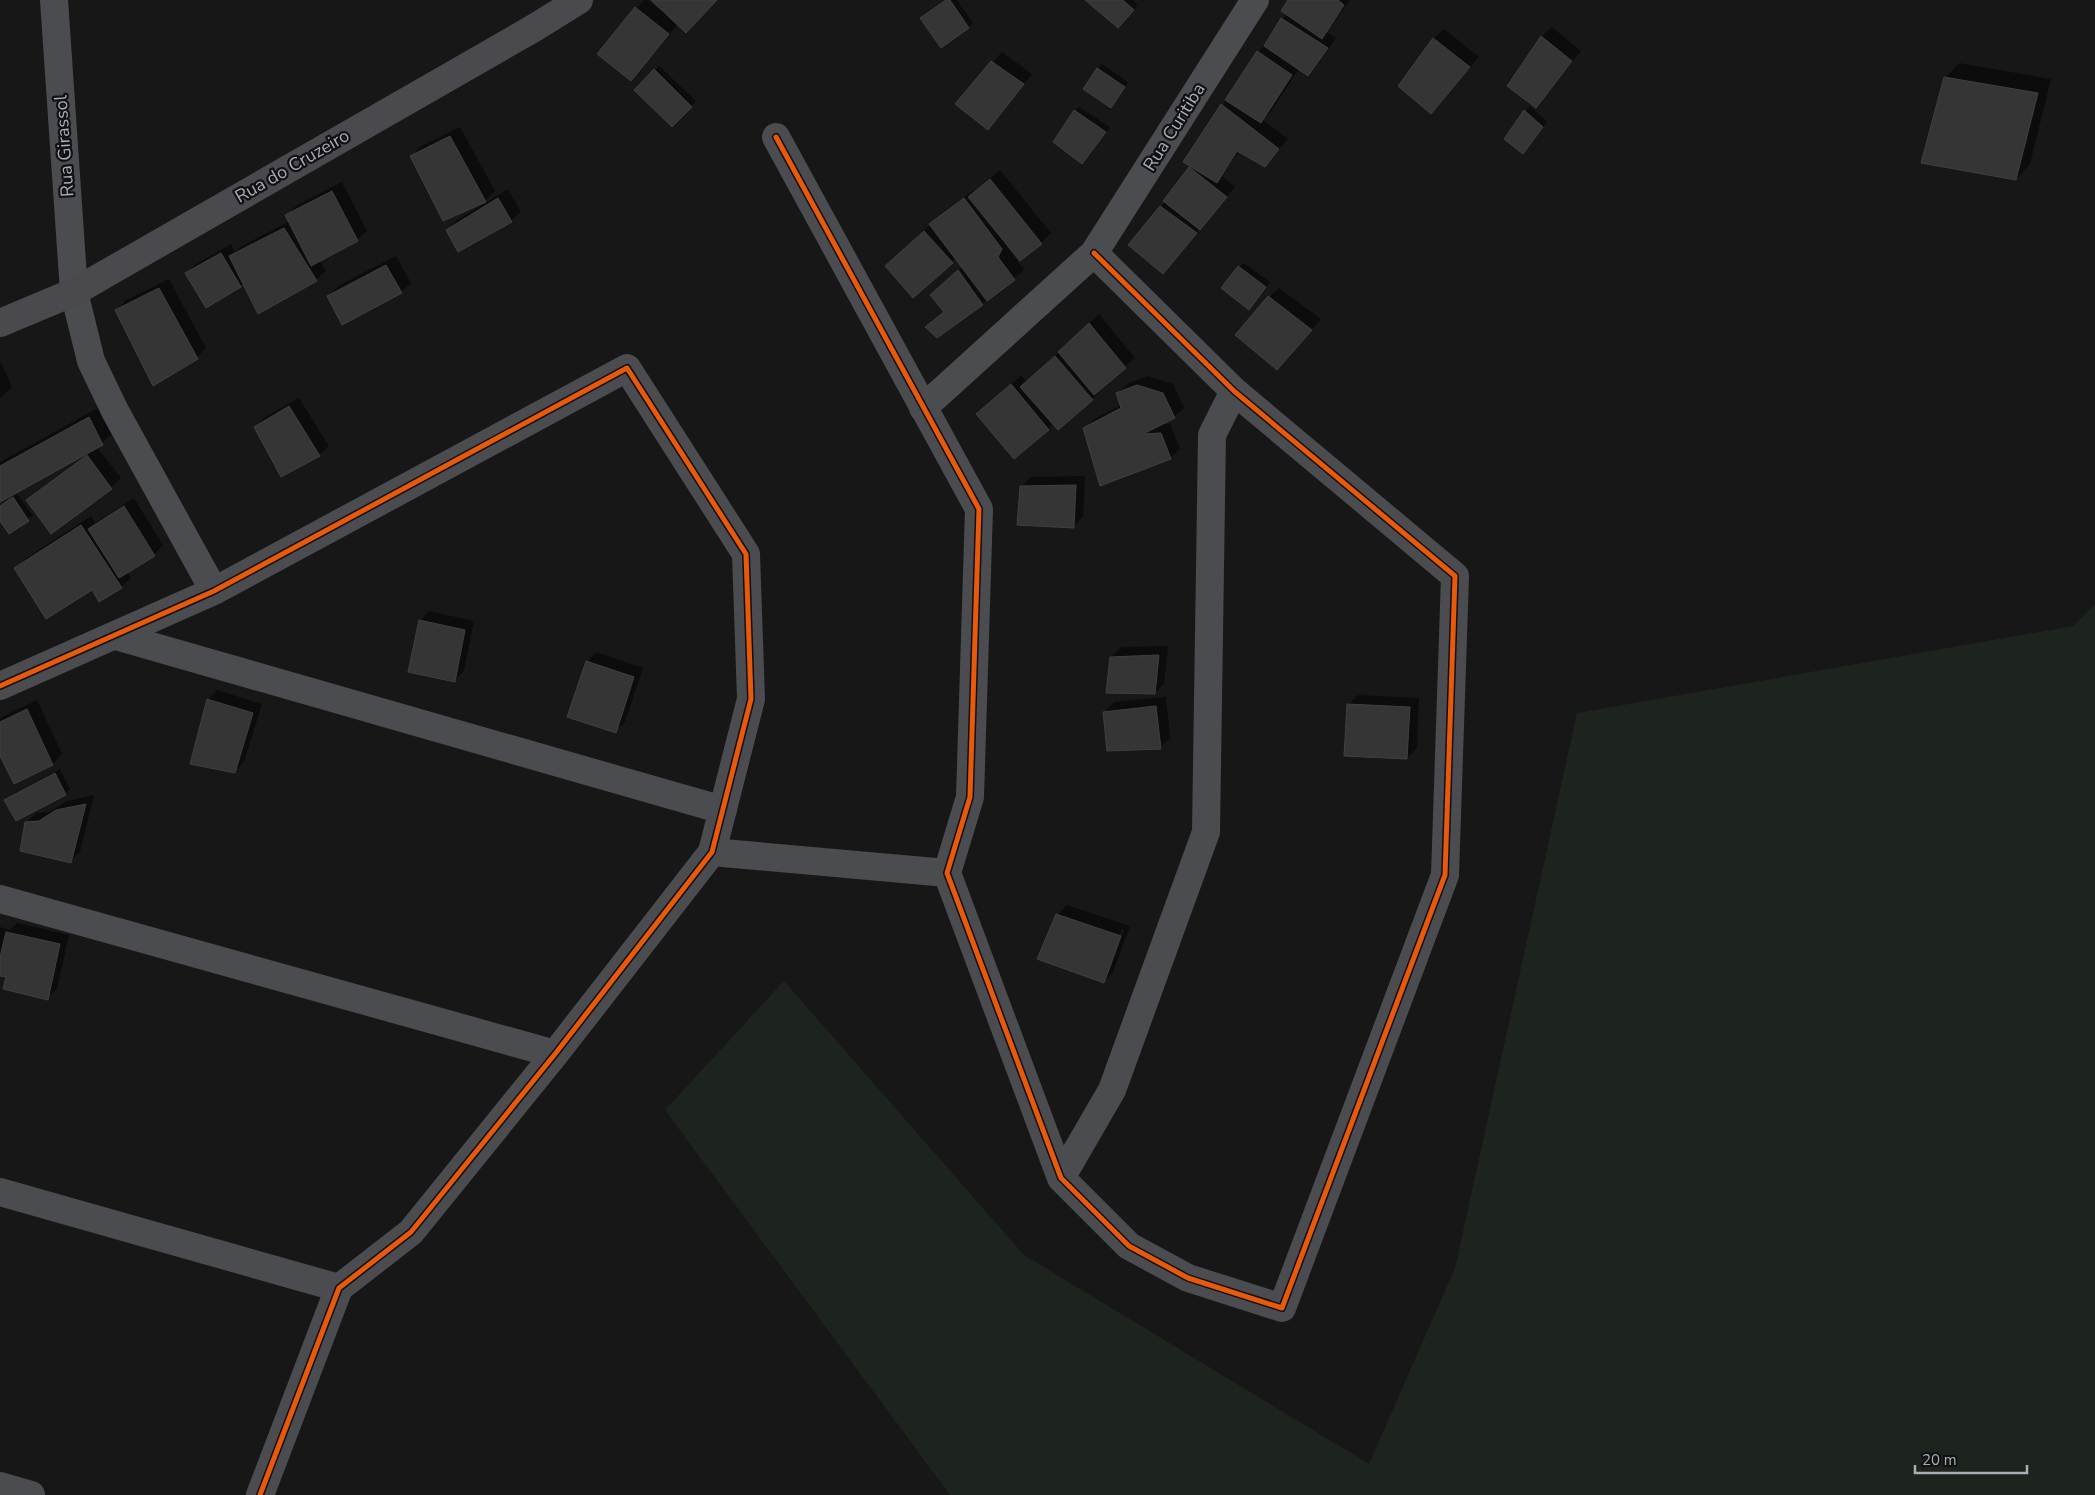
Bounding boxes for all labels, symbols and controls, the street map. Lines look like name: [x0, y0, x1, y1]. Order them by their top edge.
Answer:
street label: Rua Curitiba: [1137, 78, 1211, 176]
street label: Rua Girassol: [48, 94, 80, 198]
street label: Rua do Cruzeiro: [230, 124, 354, 208]
scale bar: [1915, 1442, 2028, 1474]
text: 20 m: [1922, 1450, 1957, 1470]

